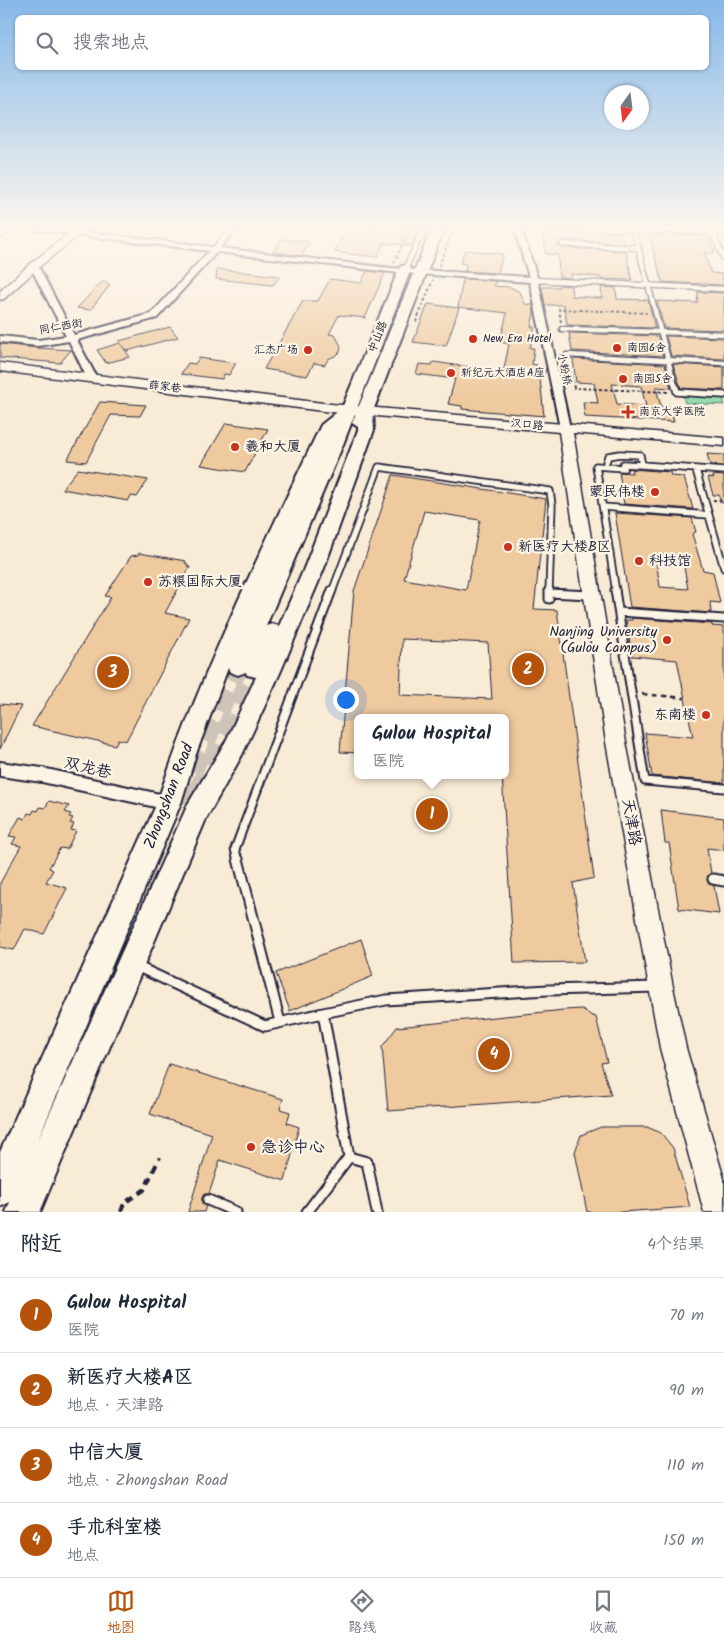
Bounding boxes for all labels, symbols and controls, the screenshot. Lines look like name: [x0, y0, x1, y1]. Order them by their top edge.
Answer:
search box: [15, 15, 709, 70]
text: 搜索地点: [73, 28, 149, 58]
icon: search: [33, 29, 61, 57]
north arrow: [604, 85, 649, 130]
street label: 同仁西街: [38, 314, 85, 340]
street label: 中山路: [363, 318, 393, 356]
place label: New Era Hotel: [483, 330, 551, 348]
marker: New Era Hotel: [467, 333, 479, 345]
place label: 南园6舍: [627, 339, 666, 357]
place label: 汇杰广场: [254, 341, 298, 359]
marker: 南园6舍: [611, 342, 623, 354]
marker: 汇杰广场: [302, 344, 314, 356]
street label: 小粉桥: [552, 351, 576, 387]
place label: 新纪元大酒店A座: [461, 364, 545, 382]
marker: 新纪元大酒店A座: [445, 367, 457, 379]
place label: 南园5舍: [633, 370, 672, 388]
marker: 南园5舍: [617, 373, 629, 385]
street label: 薛家巷: [148, 376, 182, 398]
place label: 南京大学医院: [639, 403, 705, 421]
marker: 南京大学医院: [621, 405, 635, 419]
street label: 汉口路: [510, 415, 544, 435]
place label: 羲和大厦: [245, 436, 301, 458]
marker: 羲和大厦: [229, 441, 241, 453]
place label: 蒙民伟楼: [589, 481, 645, 503]
marker: 蒙民伟楼: [649, 486, 661, 498]
place label: 新医疗大楼B区: [518, 536, 611, 558]
marker: 新医疗大楼B区: [502, 541, 514, 553]
place label: 科技馆: [649, 550, 691, 572]
marker: 科技馆: [633, 555, 645, 567]
place label: 苏粮国际大厦: [158, 571, 242, 593]
marker: 苏粮国际大厦: [142, 576, 154, 588]
place label: Nanjing University (Gulou Campus): [550, 621, 657, 659]
marker: Nanjing University (Gulou Campus): [661, 634, 673, 646]
pin: 2: [512, 650, 544, 688]
pin: 3: [97, 653, 129, 691]
your location: [333, 687, 359, 713]
place label: 东南楼: [654, 704, 696, 726]
marker: 东南楼: [700, 709, 712, 721]
popup: [354, 714, 509, 779]
text: Gulou Hospital: [372, 719, 491, 749]
street label: Zhongshan Road: [137, 738, 201, 853]
text: 医院: [372, 749, 404, 774]
street label: 双龙巷: [62, 750, 114, 786]
pin: 1: [416, 795, 448, 833]
street label: 天津路: [615, 796, 647, 848]
pin: 4: [478, 1035, 510, 1073]
place label: 急诊中心: [261, 1135, 325, 1160]
marker: 急诊中心: [245, 1141, 257, 1153]
text: 附近: [20, 1228, 62, 1261]
text: 4个结果: [647, 1232, 704, 1257]
text: Gulou Hospital: [67, 1288, 186, 1318]
text: 1: [34, 1303, 38, 1328]
text: 70 m: [669, 1303, 704, 1328]
text: 医院: [67, 1318, 99, 1343]
text: 新医疗大楼A区: [67, 1363, 193, 1393]
text: 2: [31, 1378, 41, 1403]
text: 90 m: [669, 1378, 704, 1403]
text: 地点 · 天津路: [67, 1393, 164, 1418]
text: 中信大厦: [67, 1438, 143, 1468]
text: 3: [32, 1453, 40, 1478]
text: 110 m: [667, 1453, 704, 1478]
text: 地点 · Zhongshan Road: [67, 1468, 227, 1493]
text: 手术科室楼: [67, 1513, 162, 1543]
text: 4: [32, 1528, 40, 1553]
text: 150 m: [663, 1528, 704, 1553]
text: 地点: [67, 1543, 99, 1568]
tab: 地图: [107, 1587, 135, 1639]
tab: 路线: [348, 1587, 376, 1639]
tab: 收藏: [589, 1587, 617, 1639]

